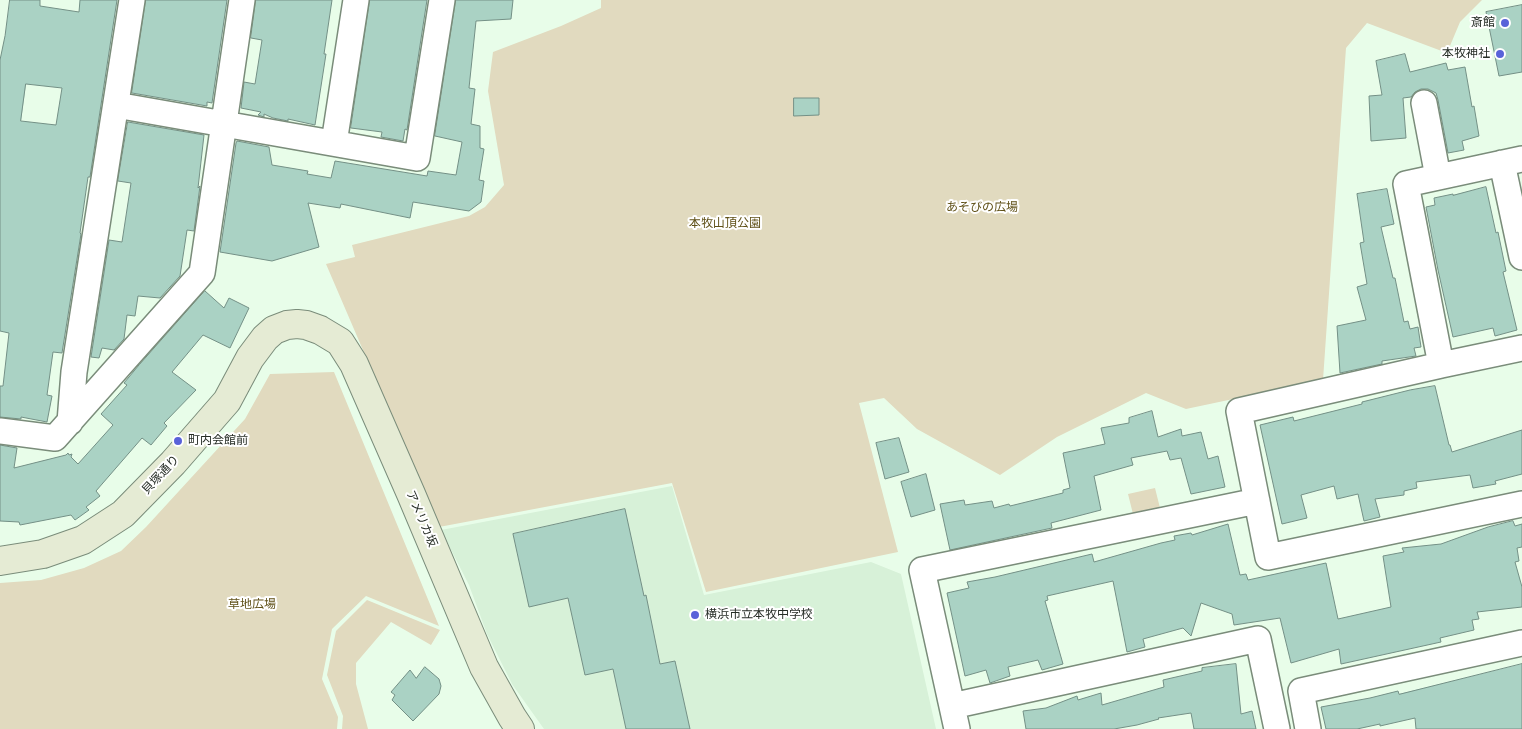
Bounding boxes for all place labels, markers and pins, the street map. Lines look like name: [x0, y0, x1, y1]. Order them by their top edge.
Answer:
place label: 斎館: [1471, 16, 1495, 30]
marker: 斎館: [1499, 17, 1511, 29]
place label: 本牧神社: [1442, 47, 1490, 61]
marker: 本牧神社: [1494, 48, 1506, 60]
place label: 町内会館前: [188, 434, 248, 448]
marker: 町内会館前: [172, 435, 184, 447]
place label: 横浜市立本牧中学校: [705, 608, 813, 622]
marker: 横浜市立本牧中学校: [689, 609, 701, 621]

